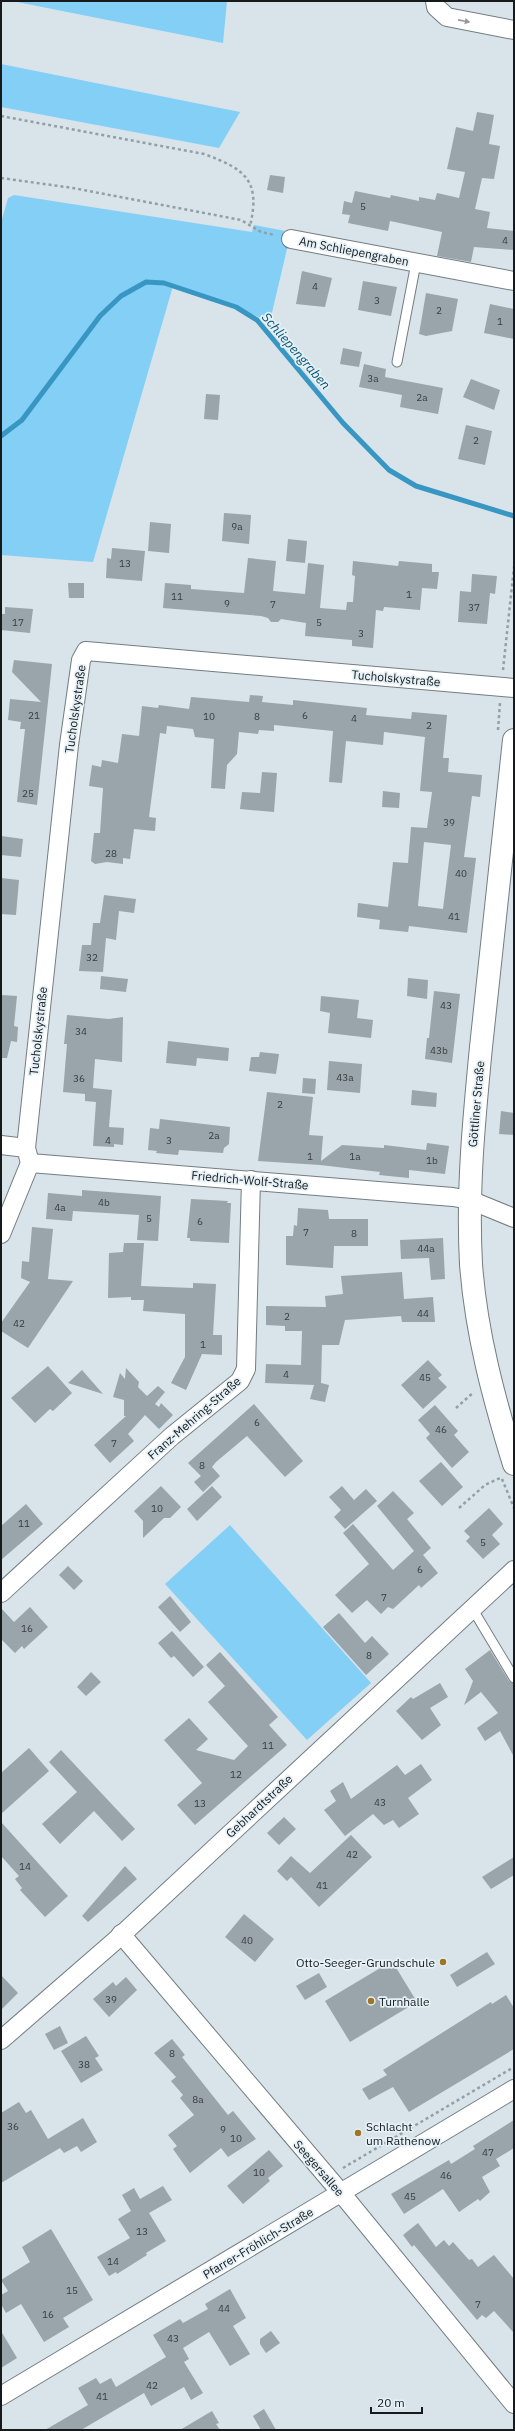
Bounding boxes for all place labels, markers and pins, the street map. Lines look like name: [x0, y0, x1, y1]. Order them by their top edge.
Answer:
place label: Otto-Seeger-Grundschule: [296, 1955, 435, 1970]
marker: Otto-Seeger-Grundschule: [438, 1957, 448, 1967]
place label: Turnhalle: [379, 1994, 430, 2009]
marker: Turnhalle: [366, 1996, 376, 2006]
place label: Schlacht um Rathenow: [366, 2119, 440, 2148]
marker: Schlacht um Rathenow: [353, 2128, 363, 2138]

